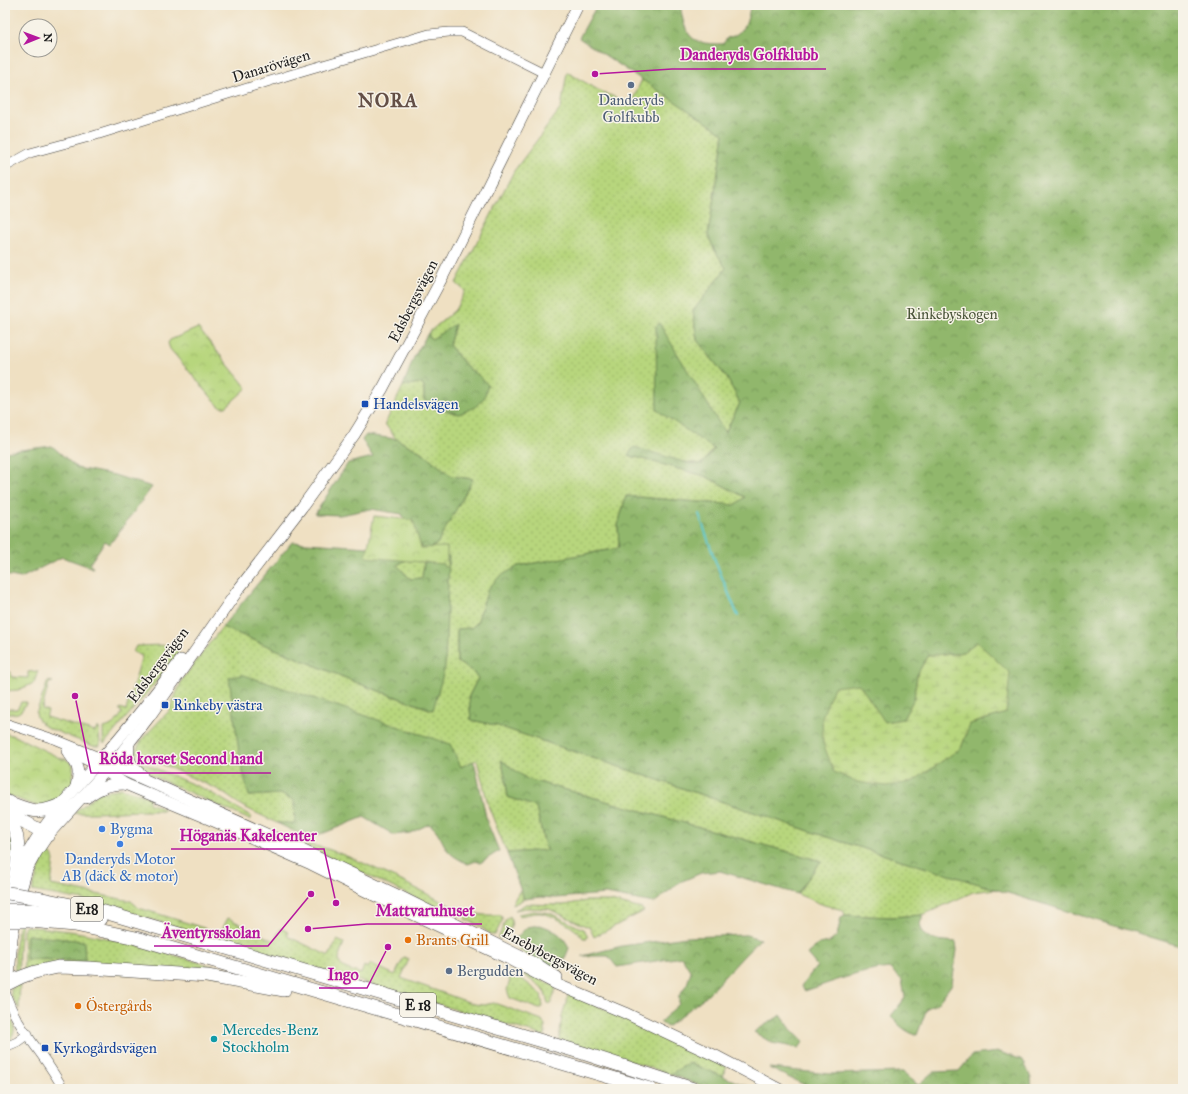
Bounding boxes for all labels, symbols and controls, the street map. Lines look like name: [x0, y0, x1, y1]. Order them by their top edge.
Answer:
north arrow: [18, 18, 58, 58]
text: N: [41, 33, 54, 43]
callout: Danderyds Golfklubb: [672, 41, 826, 69]
text: Danderyds Golfklubb: [680, 45, 819, 65]
street label: Danarövägen: [230, 46, 312, 86]
marker: Danderyds Golfkubb: [626, 80, 636, 90]
district label: NORA: [358, 89, 418, 112]
place label: Danderyds Golfkubb: [598, 91, 664, 126]
street label: Edsbergsvägen: [384, 257, 442, 345]
park label: Rinkebyskogen: [906, 305, 998, 323]
place label: Handelsvägen: [373, 395, 459, 413]
marker: Handelsvägen: [360, 399, 370, 409]
street label: Edsbergsvägen: [124, 624, 192, 706]
place label: Rinkeby västra: [173, 696, 263, 714]
marker: Rinkeby västra: [160, 700, 170, 710]
callout: Röda korset Second hand: [91, 745, 271, 773]
text: Röda korset Second hand: [99, 749, 264, 768]
place label: Bygma: [110, 820, 153, 838]
callout: Höganäs Kakelcenter: [171, 821, 324, 849]
marker: Bygma: [97, 824, 107, 834]
text: Höganäs Kakelcenter: [179, 826, 318, 846]
marker: Danderyds Motor AB (däck & motor): [115, 839, 125, 849]
place label: Danderyds Motor AB (däck & motor): [61, 850, 178, 886]
callout: Mattvaruhuset: [367, 896, 482, 924]
road number: E18: [71, 897, 103, 921]
text: Mattvaruhuset: [375, 901, 475, 920]
callout: Äventyrsskolan: [154, 918, 268, 946]
text: Äventyrsskolan: [161, 922, 261, 943]
street label: Enebybergsvägen: [499, 923, 601, 989]
place label: Brants Grill: [416, 931, 490, 949]
marker: Brants Grill: [403, 935, 413, 945]
callout: Ingo: [319, 960, 367, 988]
place label: Bergudden: [457, 962, 523, 980]
text: Ingo: [327, 965, 359, 985]
marker: Bergudden: [444, 966, 454, 976]
road number: E 18: [400, 993, 436, 1017]
place label: Östergårds: [86, 996, 152, 1015]
marker: Östergårds: [73, 1001, 83, 1011]
place label: Mercedes-Benz Stockholm: [222, 1021, 318, 1056]
marker: Mercedes-Benz Stockholm: [209, 1034, 219, 1044]
place label: Kyrkogårdsvägen: [53, 1039, 157, 1057]
marker: Kyrkogårdsvägen: [40, 1043, 50, 1053]

